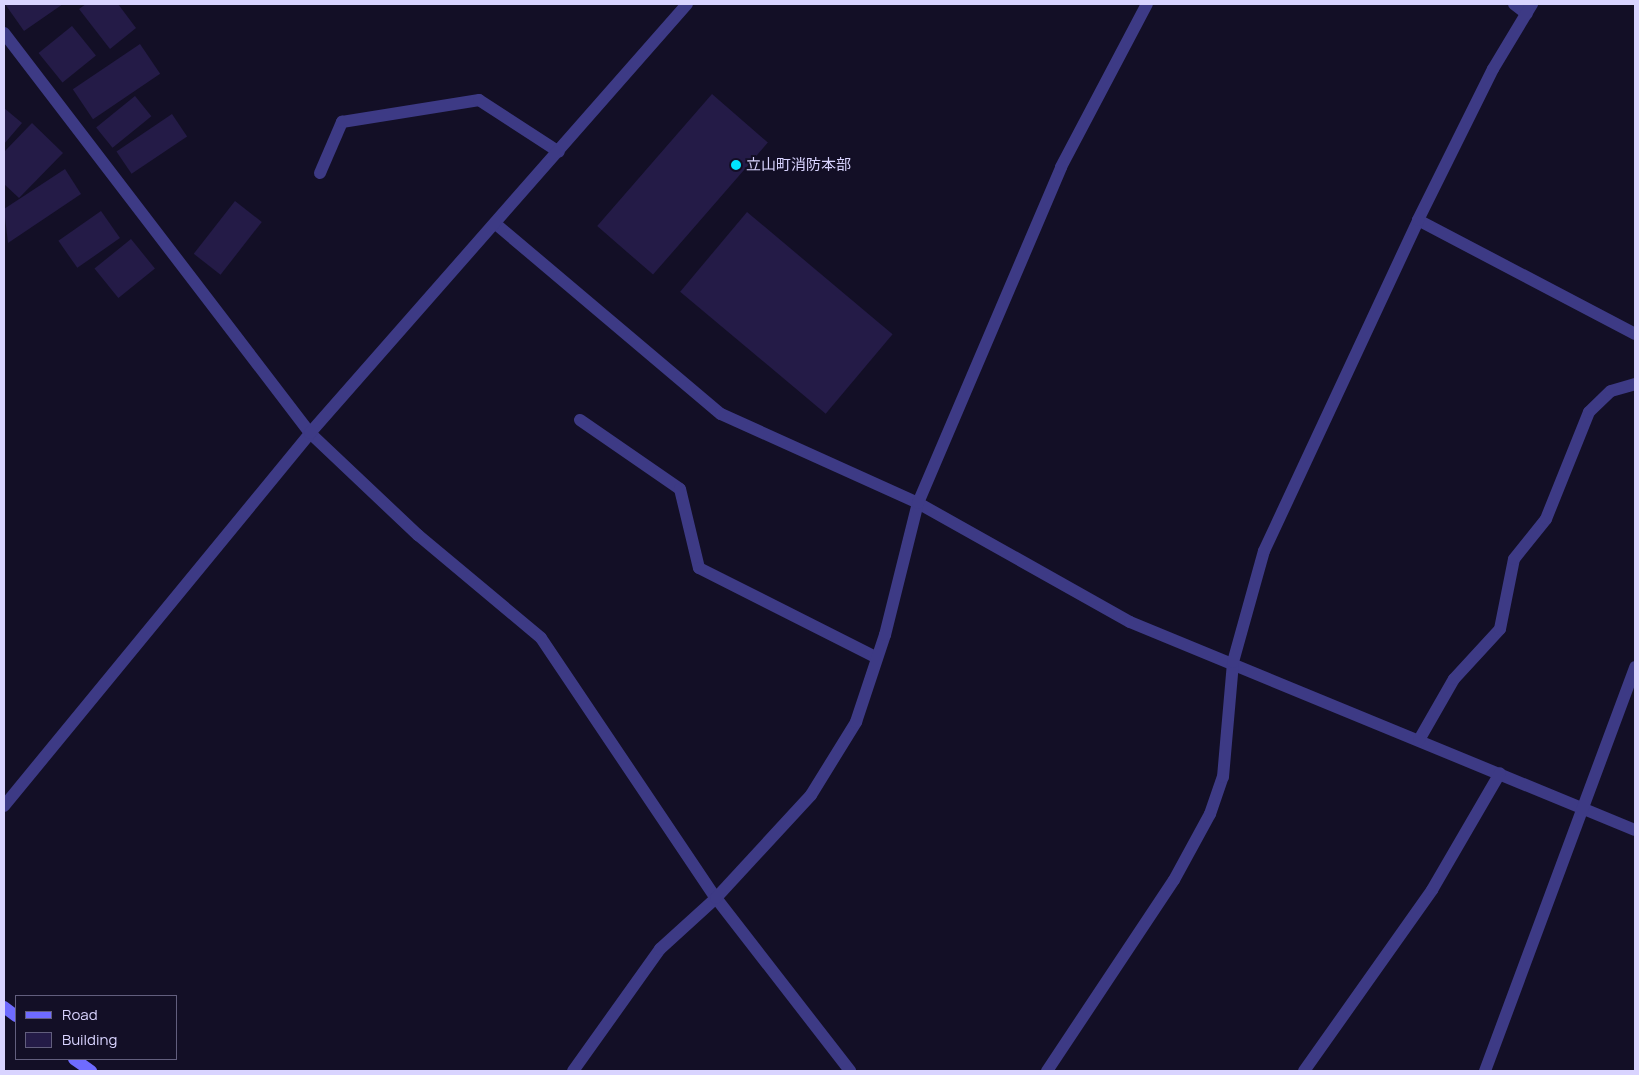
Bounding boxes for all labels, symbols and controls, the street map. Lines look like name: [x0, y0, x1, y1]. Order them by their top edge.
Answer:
place label: 立山町消防本部: [746, 156, 851, 174]
marker: 立山町消防本部: [730, 159, 742, 171]
legend: [15, 995, 178, 1060]
text: Road: [62, 1004, 98, 1025]
text: Building: [62, 1029, 117, 1050]

